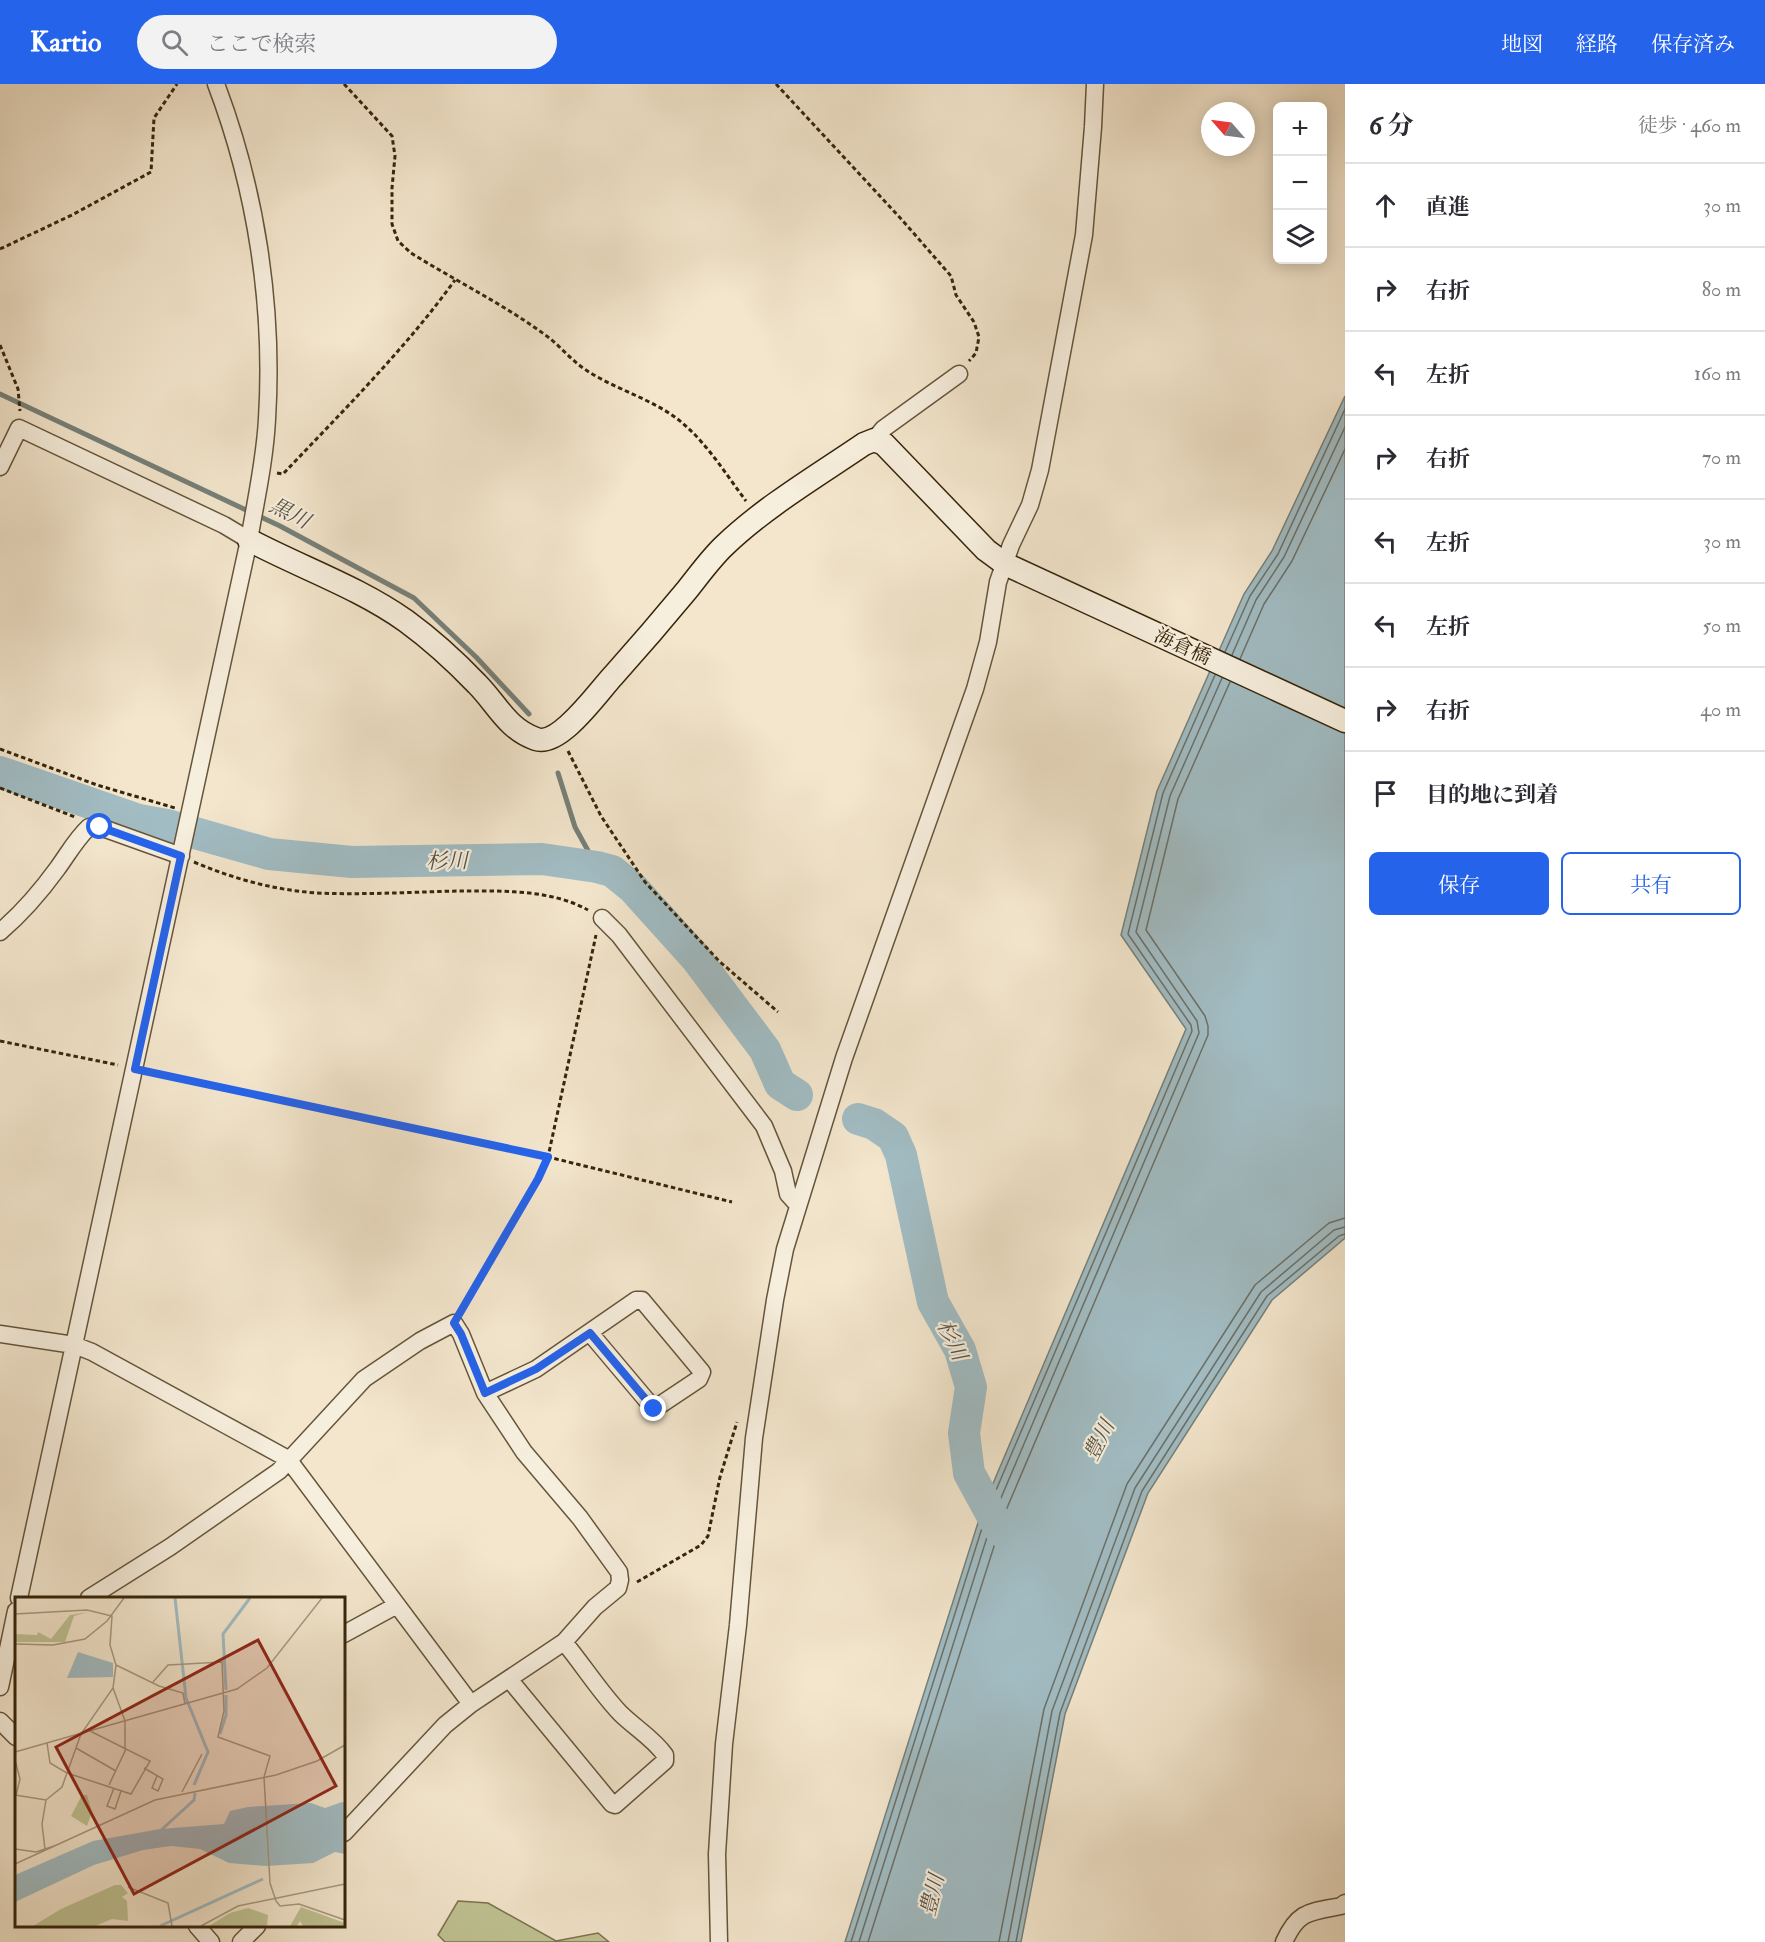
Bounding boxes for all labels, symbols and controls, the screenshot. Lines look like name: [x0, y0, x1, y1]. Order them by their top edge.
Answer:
search box: [137, 15, 557, 69]
text: Kartio: [30, 25, 101, 60]
icon: search: [158, 26, 191, 59]
text: ここで検索: [206, 30, 316, 58]
text: 地図: [1501, 31, 1543, 58]
text: 経路: [1576, 31, 1618, 58]
text: 保存済み: [1651, 31, 1735, 58]
north arrow: [1201, 102, 1255, 156]
map controls: [1273, 102, 1327, 264]
button: +: [1273, 102, 1327, 156]
text: 6 分: [1369, 110, 1414, 142]
text: 徒歩 · 460 m: [1638, 113, 1741, 138]
button: −: [1273, 156, 1327, 210]
icon: ahead: [1369, 189, 1402, 222]
text: 直進: [1426, 193, 1470, 221]
text: 30 m: [1703, 193, 1741, 218]
button: layers: [1273, 210, 1327, 264]
icon: right: [1369, 273, 1402, 306]
text: 右折: [1426, 277, 1470, 305]
text: 80 m: [1702, 277, 1741, 302]
icon: left: [1369, 357, 1402, 390]
text: 左折: [1426, 361, 1470, 389]
text: 160 m: [1694, 361, 1741, 386]
icon: right: [1369, 441, 1402, 474]
text: 右折: [1426, 445, 1470, 473]
text: 70 m: [1702, 445, 1741, 470]
water label: 黒川: [265, 492, 316, 536]
icon: left: [1369, 525, 1402, 558]
text: 左折: [1426, 529, 1470, 557]
text: 30 m: [1703, 529, 1741, 554]
icon: left: [1369, 609, 1402, 642]
text: 左折: [1426, 613, 1470, 641]
text: 50 m: [1702, 613, 1741, 638]
street label: 海倉橋: [1150, 622, 1215, 670]
icon: right: [1369, 693, 1402, 726]
text: 右折: [1426, 697, 1470, 725]
text: 40 m: [1700, 697, 1741, 722]
icon: arrive: [1369, 777, 1402, 810]
text: 目的地に到着: [1426, 781, 1558, 809]
route start: [86, 813, 112, 839]
water label: 杉川: [426, 848, 470, 875]
button: 保存: [1369, 852, 1549, 915]
button: 共有: [1561, 852, 1741, 915]
water label: 杉川: [930, 1315, 974, 1367]
route end: [640, 1395, 666, 1421]
water label: 豊川: [1078, 1414, 1122, 1465]
inset map: [15, 1597, 345, 1927]
water label: 豊川: [914, 1870, 951, 1919]

